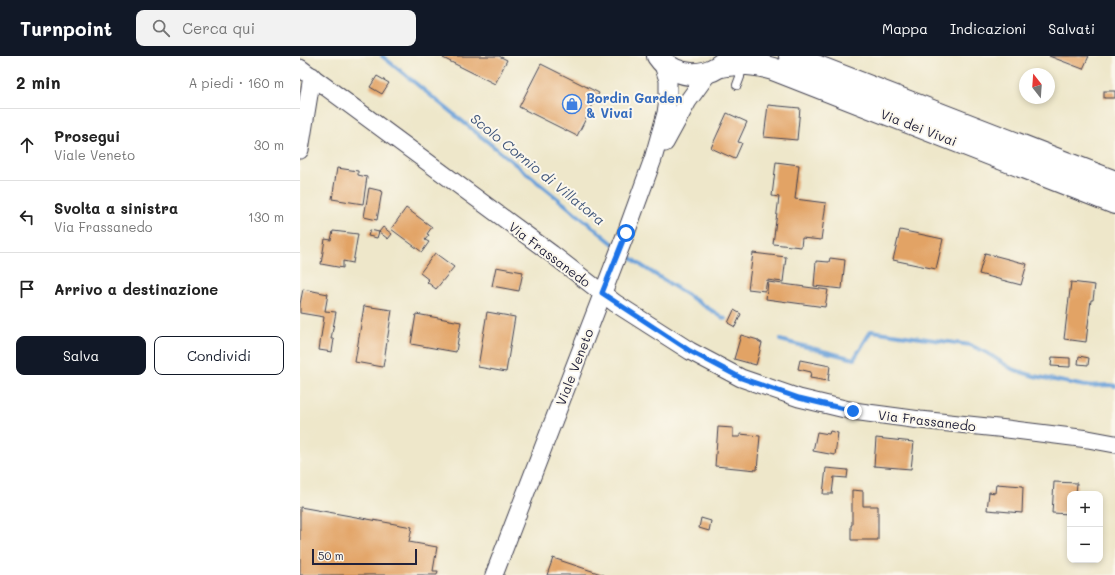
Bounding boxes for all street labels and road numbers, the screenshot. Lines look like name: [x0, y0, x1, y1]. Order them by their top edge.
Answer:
street label: Via dei Vivai: [878, 105, 960, 149]
street label: Via Frassanedo: [506, 218, 595, 291]
street label: Viale Veneto: [552, 326, 597, 408]
street label: Via Frassanedo: [877, 406, 977, 434]

